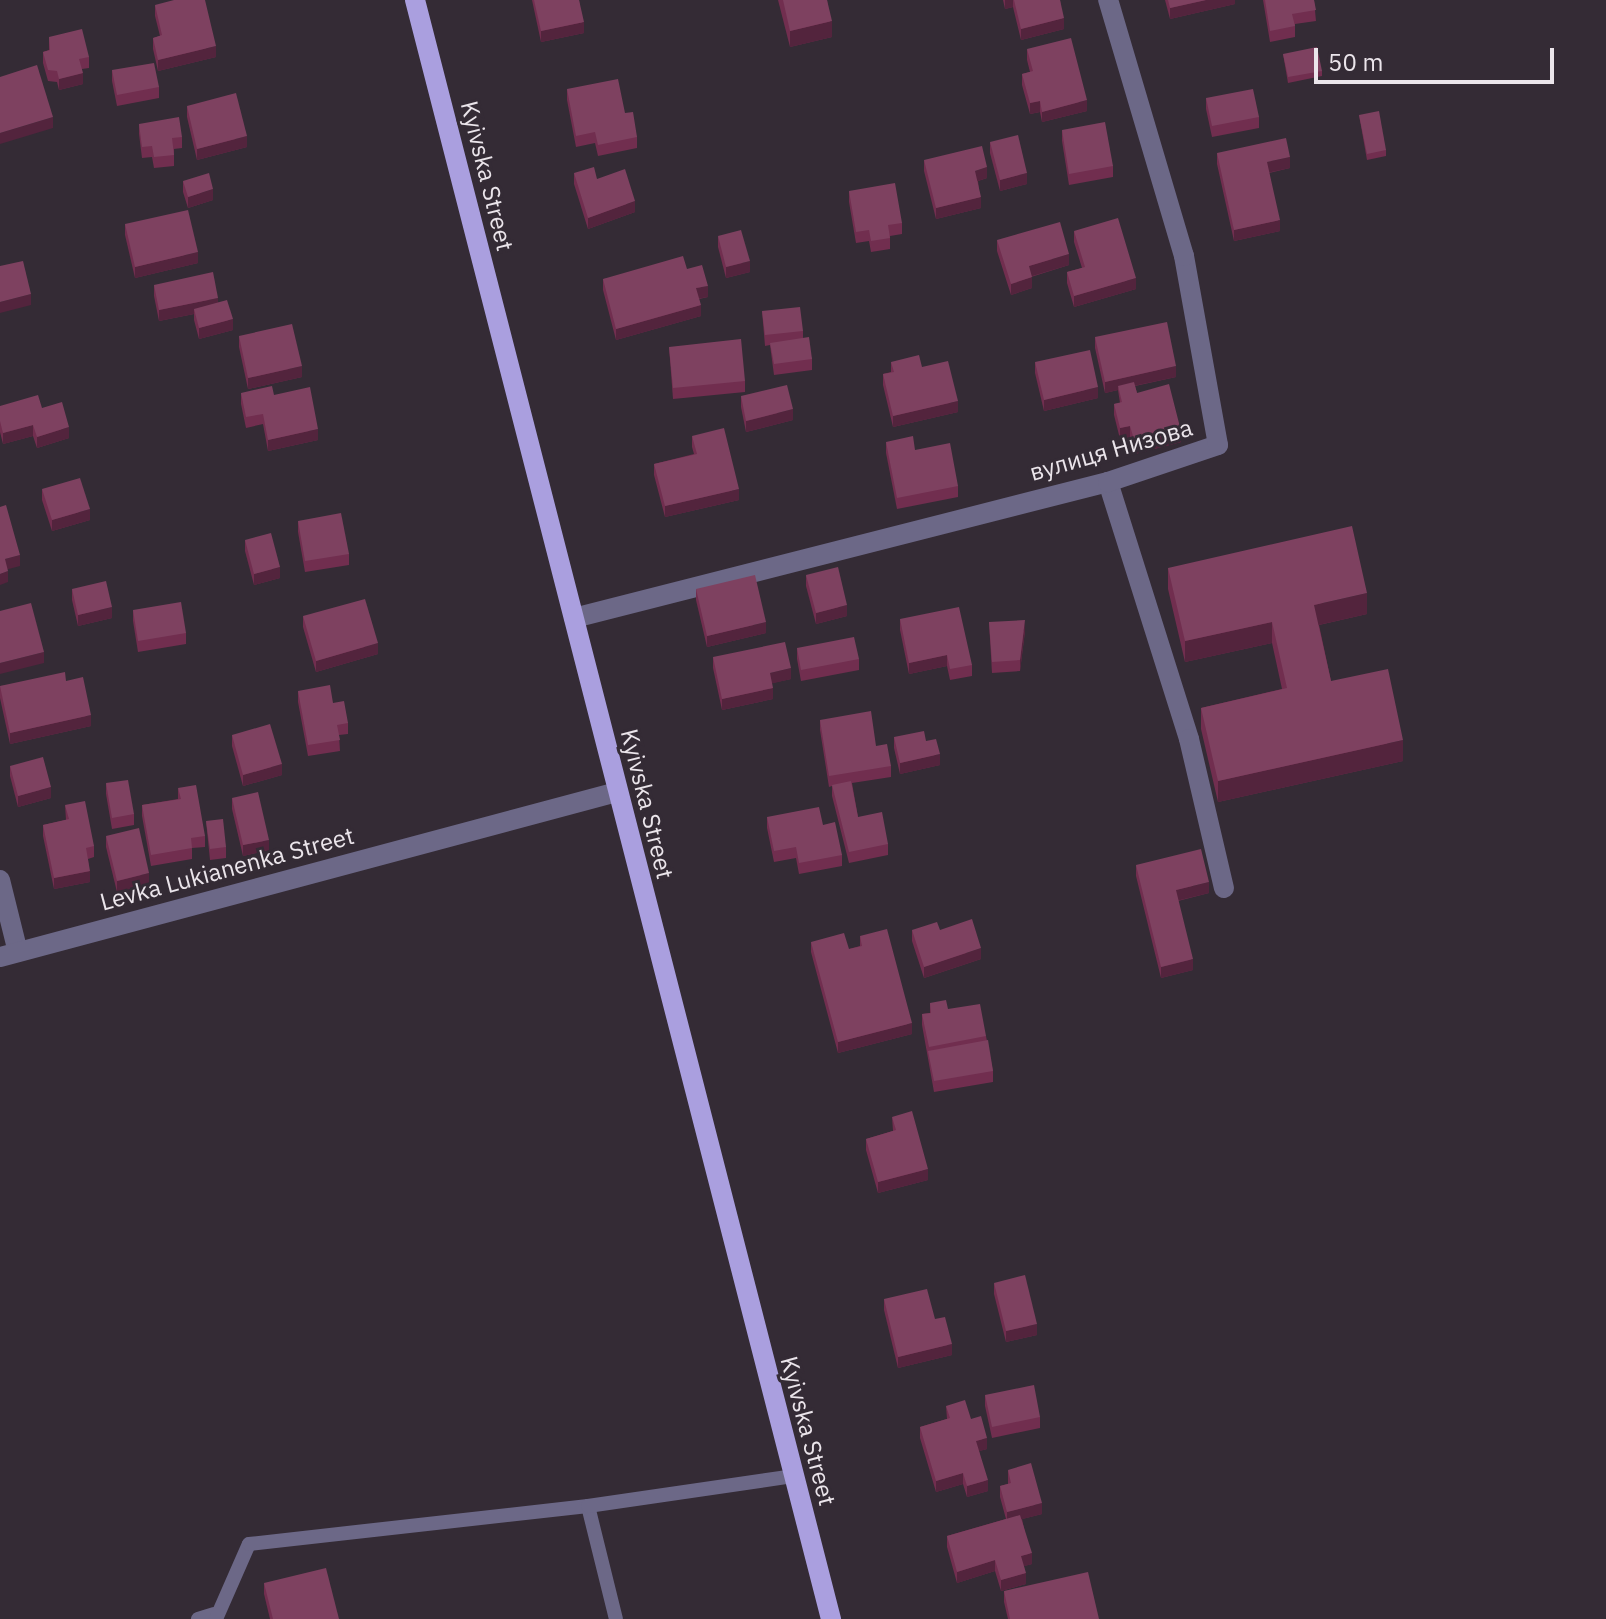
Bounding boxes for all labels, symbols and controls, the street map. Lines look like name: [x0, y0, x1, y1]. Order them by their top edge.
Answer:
scale bar: [1318, 32, 1558, 82]
text: 50 m: [1328, 46, 1383, 78]
street label: Kyivska Street: [454, 98, 520, 254]
street label: вулиця Низова: [1026, 413, 1196, 487]
street label: Kyivska Street: [614, 726, 680, 882]
street label: Levka Lukianenka Street: [97, 821, 357, 917]
street label: Kyivska Street: [774, 1353, 842, 1509]

